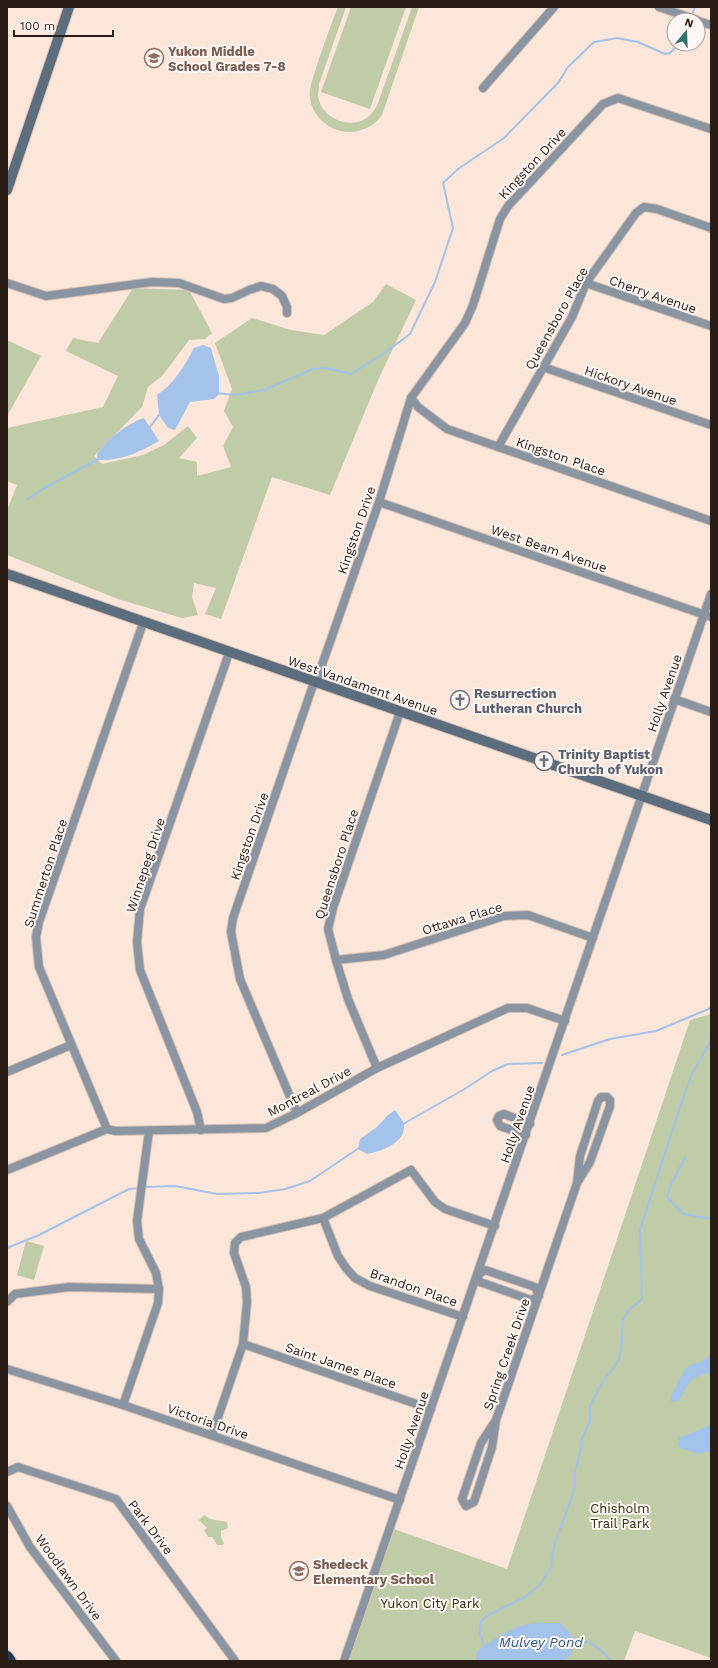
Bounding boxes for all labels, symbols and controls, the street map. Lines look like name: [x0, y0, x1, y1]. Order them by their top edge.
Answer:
scale bar: [14, 12, 113, 38]
north arrow: [666, 12, 706, 52]
text: N: [683, 16, 695, 30]
text: 100 m: [20, 19, 55, 33]
place label: Yukon Middle School Grades 7-8: [168, 44, 286, 74]
school or university icon: Yukon Middle School Grades 7-8: [143, 47, 165, 69]
street label: Kingston Drive: [496, 125, 569, 202]
street label: Queensboro Place: [522, 264, 591, 372]
street label: Cherry Avenue: [607, 273, 698, 316]
street label: Hickory Avenue: [583, 363, 679, 408]
street label: Kingston Place: [514, 434, 608, 479]
street label: Kingston Drive: [334, 484, 379, 576]
street label: West Beam Avenue: [489, 522, 609, 575]
street label: Holly Avenue: [644, 652, 685, 734]
street label: West Vandament Avenue: [286, 653, 440, 718]
place label: Resurrection Lutheran Church: [474, 686, 582, 716]
church icon: Resurrection Lutheran Church: [449, 689, 471, 711]
place label: Trinity Baptist Church of Yukon: [558, 747, 663, 777]
church icon: Trinity Baptist Church of Yukon: [533, 750, 555, 772]
street label: Kingston Drive: [227, 790, 272, 882]
street label: Queensboro Place: [312, 807, 361, 921]
street label: Winnepeg Drive: [123, 816, 168, 914]
street label: Summerton Place: [21, 817, 70, 929]
street label: Ottawa Place: [420, 899, 504, 938]
street label: Montreal Drive: [265, 1063, 354, 1120]
street label: Holly Avenue: [497, 1083, 538, 1165]
street label: Brandon Place: [368, 1265, 460, 1309]
street label: Spring Creek Drive: [480, 1296, 533, 1412]
street label: Saint James Place: [283, 1339, 398, 1391]
street label: Holly Avenue: [391, 1389, 432, 1471]
street label: Victoria Drive: [165, 1401, 250, 1442]
street label: Park Drive: [125, 1497, 176, 1558]
park label: Chisholm Trail Park: [590, 1501, 650, 1531]
street label: Woodlawn Drive: [32, 1531, 105, 1623]
place label: Shedeck Elementary School: [313, 1557, 435, 1587]
school or university icon: Shedeck Elementary School: [288, 1560, 310, 1582]
park label: Yukon City Park: [381, 1596, 480, 1611]
water label: Mulvey Pond: [499, 1634, 583, 1650]

